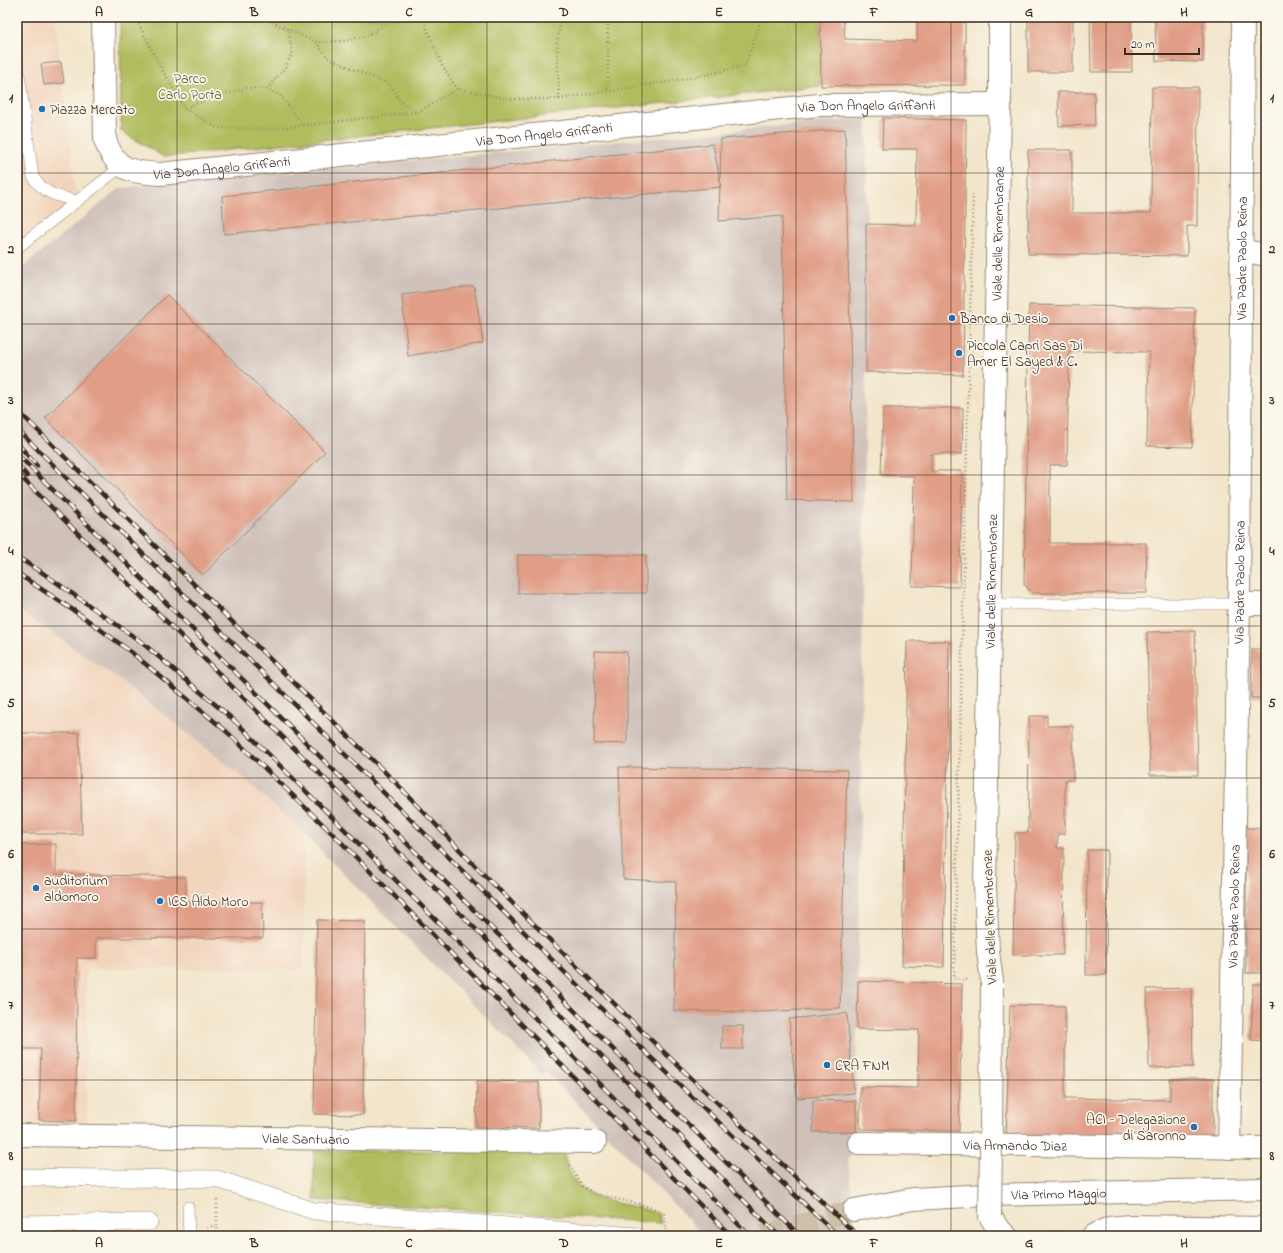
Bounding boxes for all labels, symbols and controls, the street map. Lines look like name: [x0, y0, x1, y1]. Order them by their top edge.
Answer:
text: A: [95, 3, 103, 22]
text: B: [249, 3, 259, 22]
text: C: [405, 3, 413, 22]
text: D: [558, 3, 569, 22]
text: E: [715, 3, 723, 22]
text: F: [869, 3, 879, 22]
text: G: [1025, 3, 1033, 22]
text: H: [1180, 3, 1188, 22]
scale bar: [1125, 30, 1199, 56]
text: 20 m: [1131, 36, 1154, 54]
park label: Parco Carlo Porta: [158, 69, 222, 106]
text: 1: [9, 89, 14, 108]
text: 1: [1270, 89, 1275, 108]
street label: Via Don Angelo Griffanti: [796, 95, 935, 119]
place label: Piazza Mercato: [50, 100, 135, 121]
marker: Piazza Mercato: [37, 104, 47, 114]
street label: Via Don Angelo Griffanti: [474, 118, 614, 153]
street label: Via Don Angelo Griffanti: [152, 151, 292, 186]
street label: Viale delle Rimembranze: [987, 165, 1011, 302]
street label: Via Padre Paolo Reina: [1232, 196, 1254, 321]
text: 2: [7, 240, 15, 259]
text: 2: [1268, 240, 1276, 259]
place label: Banco di Desio: [959, 309, 1048, 330]
marker: Banco di Desio: [947, 313, 957, 323]
place label: Piccola Capri Sas Di Amer El Sayed & C.: [967, 336, 1083, 374]
marker: Piccola Capri Sas Di Amer El Sayed & C.: [954, 348, 964, 358]
text: 3: [7, 391, 14, 410]
text: 3: [1268, 391, 1275, 410]
street label: Viale delle Rimembranze: [981, 513, 1004, 650]
street label: Via Padre Paolo Reina: [1229, 520, 1252, 645]
text: 4: [7, 542, 14, 561]
text: 4: [1268, 542, 1275, 561]
text: 5: [7, 694, 15, 713]
text: 5: [1268, 694, 1276, 713]
street label: Via Padre Paolo Reina: [1223, 844, 1247, 969]
text: 6: [7, 845, 14, 864]
text: 6: [1268, 845, 1275, 864]
street label: Viale delle Rimembranze: [978, 849, 1003, 986]
place label: auditorium aldomoro: [44, 871, 108, 908]
marker: auditorium aldomoro: [31, 883, 41, 893]
place label: ICS Aldo Moro: [168, 892, 249, 913]
marker: ICS Aldo Moro: [155, 896, 165, 906]
text: 7: [8, 996, 14, 1015]
text: 7: [1269, 996, 1275, 1015]
place label: CRA FNM: [835, 1056, 890, 1077]
marker: CRA FNM: [822, 1060, 832, 1070]
place label: ACI - Delegazione di Saronno: [1086, 1110, 1187, 1147]
marker: ACI - Delegazione di Saronno: [1189, 1122, 1199, 1132]
street label: Viale Santuario: [261, 1129, 350, 1151]
street label: Via Armando Diaz: [962, 1135, 1067, 1158]
text: 8: [8, 1147, 14, 1166]
text: 8: [1269, 1147, 1275, 1166]
street label: Via Primo Maggio: [1010, 1183, 1107, 1206]
text: A: [95, 1234, 103, 1253]
text: B: [249, 1234, 259, 1253]
text: C: [405, 1234, 413, 1253]
text: D: [558, 1234, 569, 1253]
text: E: [715, 1234, 723, 1253]
text: F: [869, 1234, 879, 1253]
text: G: [1025, 1234, 1033, 1253]
text: H: [1180, 1234, 1188, 1253]

